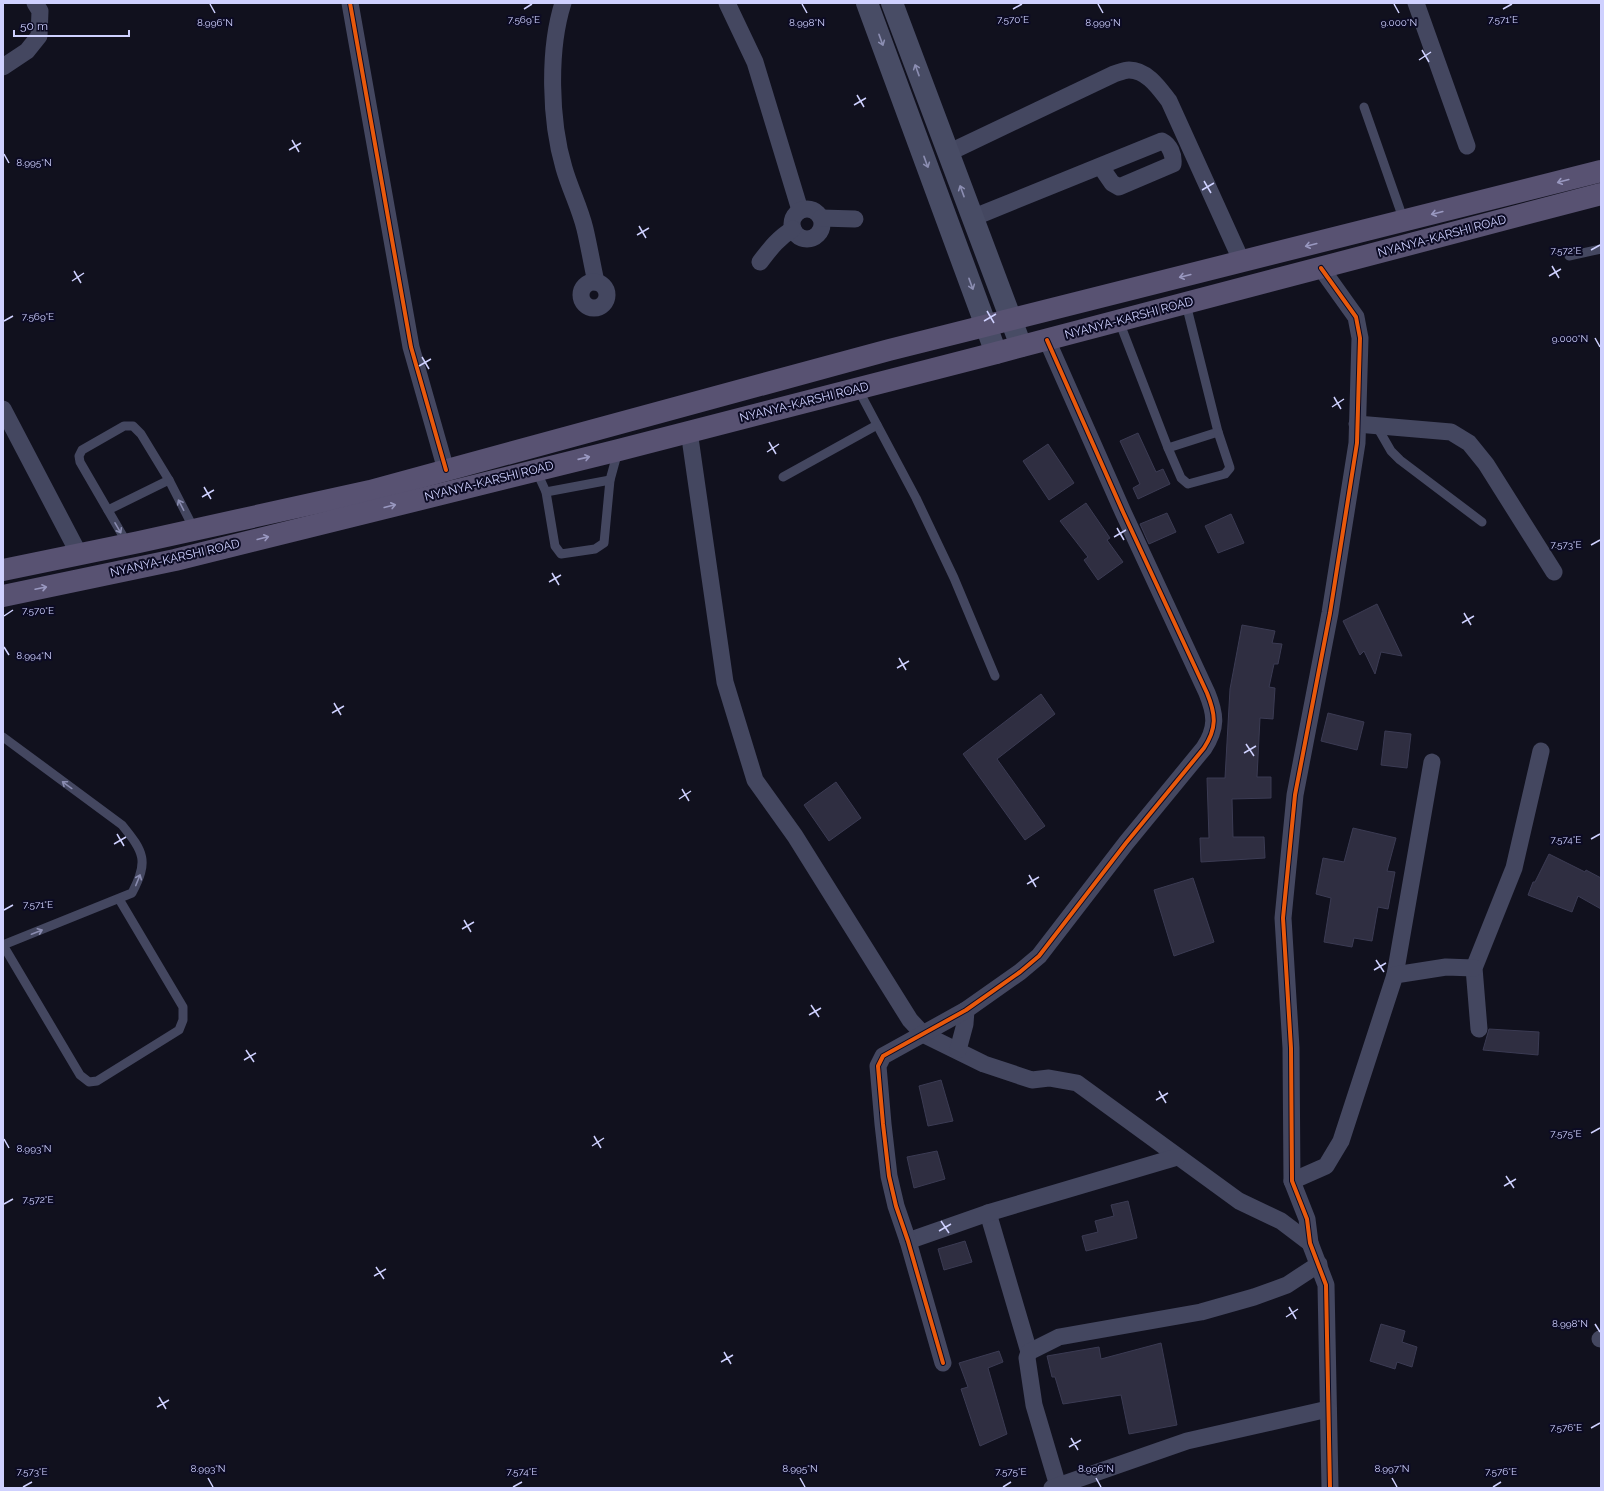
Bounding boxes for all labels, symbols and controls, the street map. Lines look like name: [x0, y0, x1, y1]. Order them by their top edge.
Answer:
scale bar: [14, 12, 129, 38]
text: 7.569°E: [508, 14, 540, 25]
text: 7.570°E: [997, 14, 1029, 25]
text: 7.571°E: [1488, 14, 1518, 25]
text: 8.996°N: [197, 17, 233, 28]
text: 8.998°N: [789, 17, 825, 28]
text: 8.999°N: [1085, 17, 1121, 28]
text: 9.000°N: [1381, 17, 1417, 28]
text: 50 m: [20, 19, 48, 33]
one-way arrow: [878, 33, 885, 46]
one-way arrow: [913, 64, 921, 76]
one-way arrow: [922, 155, 930, 167]
text: 8.995°N: [16, 157, 52, 168]
one-way arrow: [1557, 178, 1570, 185]
one-way arrow: [958, 186, 966, 198]
one-way arrow: [1431, 210, 1444, 217]
street label: NYANYA-KARSHI ROAD: [1376, 212, 1508, 260]
one-way arrow: [1305, 241, 1318, 249]
text: 7.572°E: [1550, 245, 1582, 256]
one-way arrow: [1179, 273, 1192, 281]
one-way arrow: [967, 277, 975, 289]
street label: NYANYA-KARSHI ROAD: [1063, 294, 1195, 342]
text: 7.569°E: [22, 311, 54, 322]
text: 9.000°N: [1552, 333, 1588, 344]
street label: NYANYA-KARSHI ROAD: [738, 379, 870, 425]
one-way arrow: [577, 454, 590, 461]
street label: NYANYA-KARSHI ROAD: [423, 458, 555, 504]
one-way arrow: [177, 499, 185, 511]
one-way arrow: [383, 502, 396, 509]
one-way arrow: [114, 522, 122, 534]
one-way arrow: [257, 533, 270, 541]
street label: NYANYA-KARSHI ROAD: [109, 536, 242, 580]
text: 7.573°E: [1550, 539, 1582, 550]
one-way arrow: [34, 584, 47, 592]
text: 7.570°E: [22, 605, 54, 616]
text: 8.994°N: [16, 650, 52, 661]
one-way arrow: [62, 781, 73, 789]
text: 7.574°E: [1551, 834, 1581, 845]
one-way arrow: [135, 874, 143, 886]
text: 7.571°E: [23, 899, 53, 910]
one-way arrow: [31, 928, 43, 936]
text: 7.575°E: [1550, 1128, 1582, 1139]
text: 8.993°N: [16, 1143, 52, 1154]
text: 7.572°E: [22, 1194, 54, 1205]
text: 8.998°N: [1552, 1318, 1588, 1329]
text: 7.576°E: [1550, 1422, 1582, 1433]
text: 8.993°N: [190, 1463, 226, 1474]
text: 8.995°N: [782, 1463, 818, 1474]
text: 8.996°N: [1078, 1463, 1114, 1474]
text: 8.997°N: [1374, 1463, 1410, 1474]
text: 7.573°E: [16, 1466, 48, 1477]
text: 7.574°E: [507, 1466, 537, 1477]
text: 7.575°E: [995, 1466, 1027, 1477]
text: 7.576°E: [1485, 1466, 1517, 1477]

